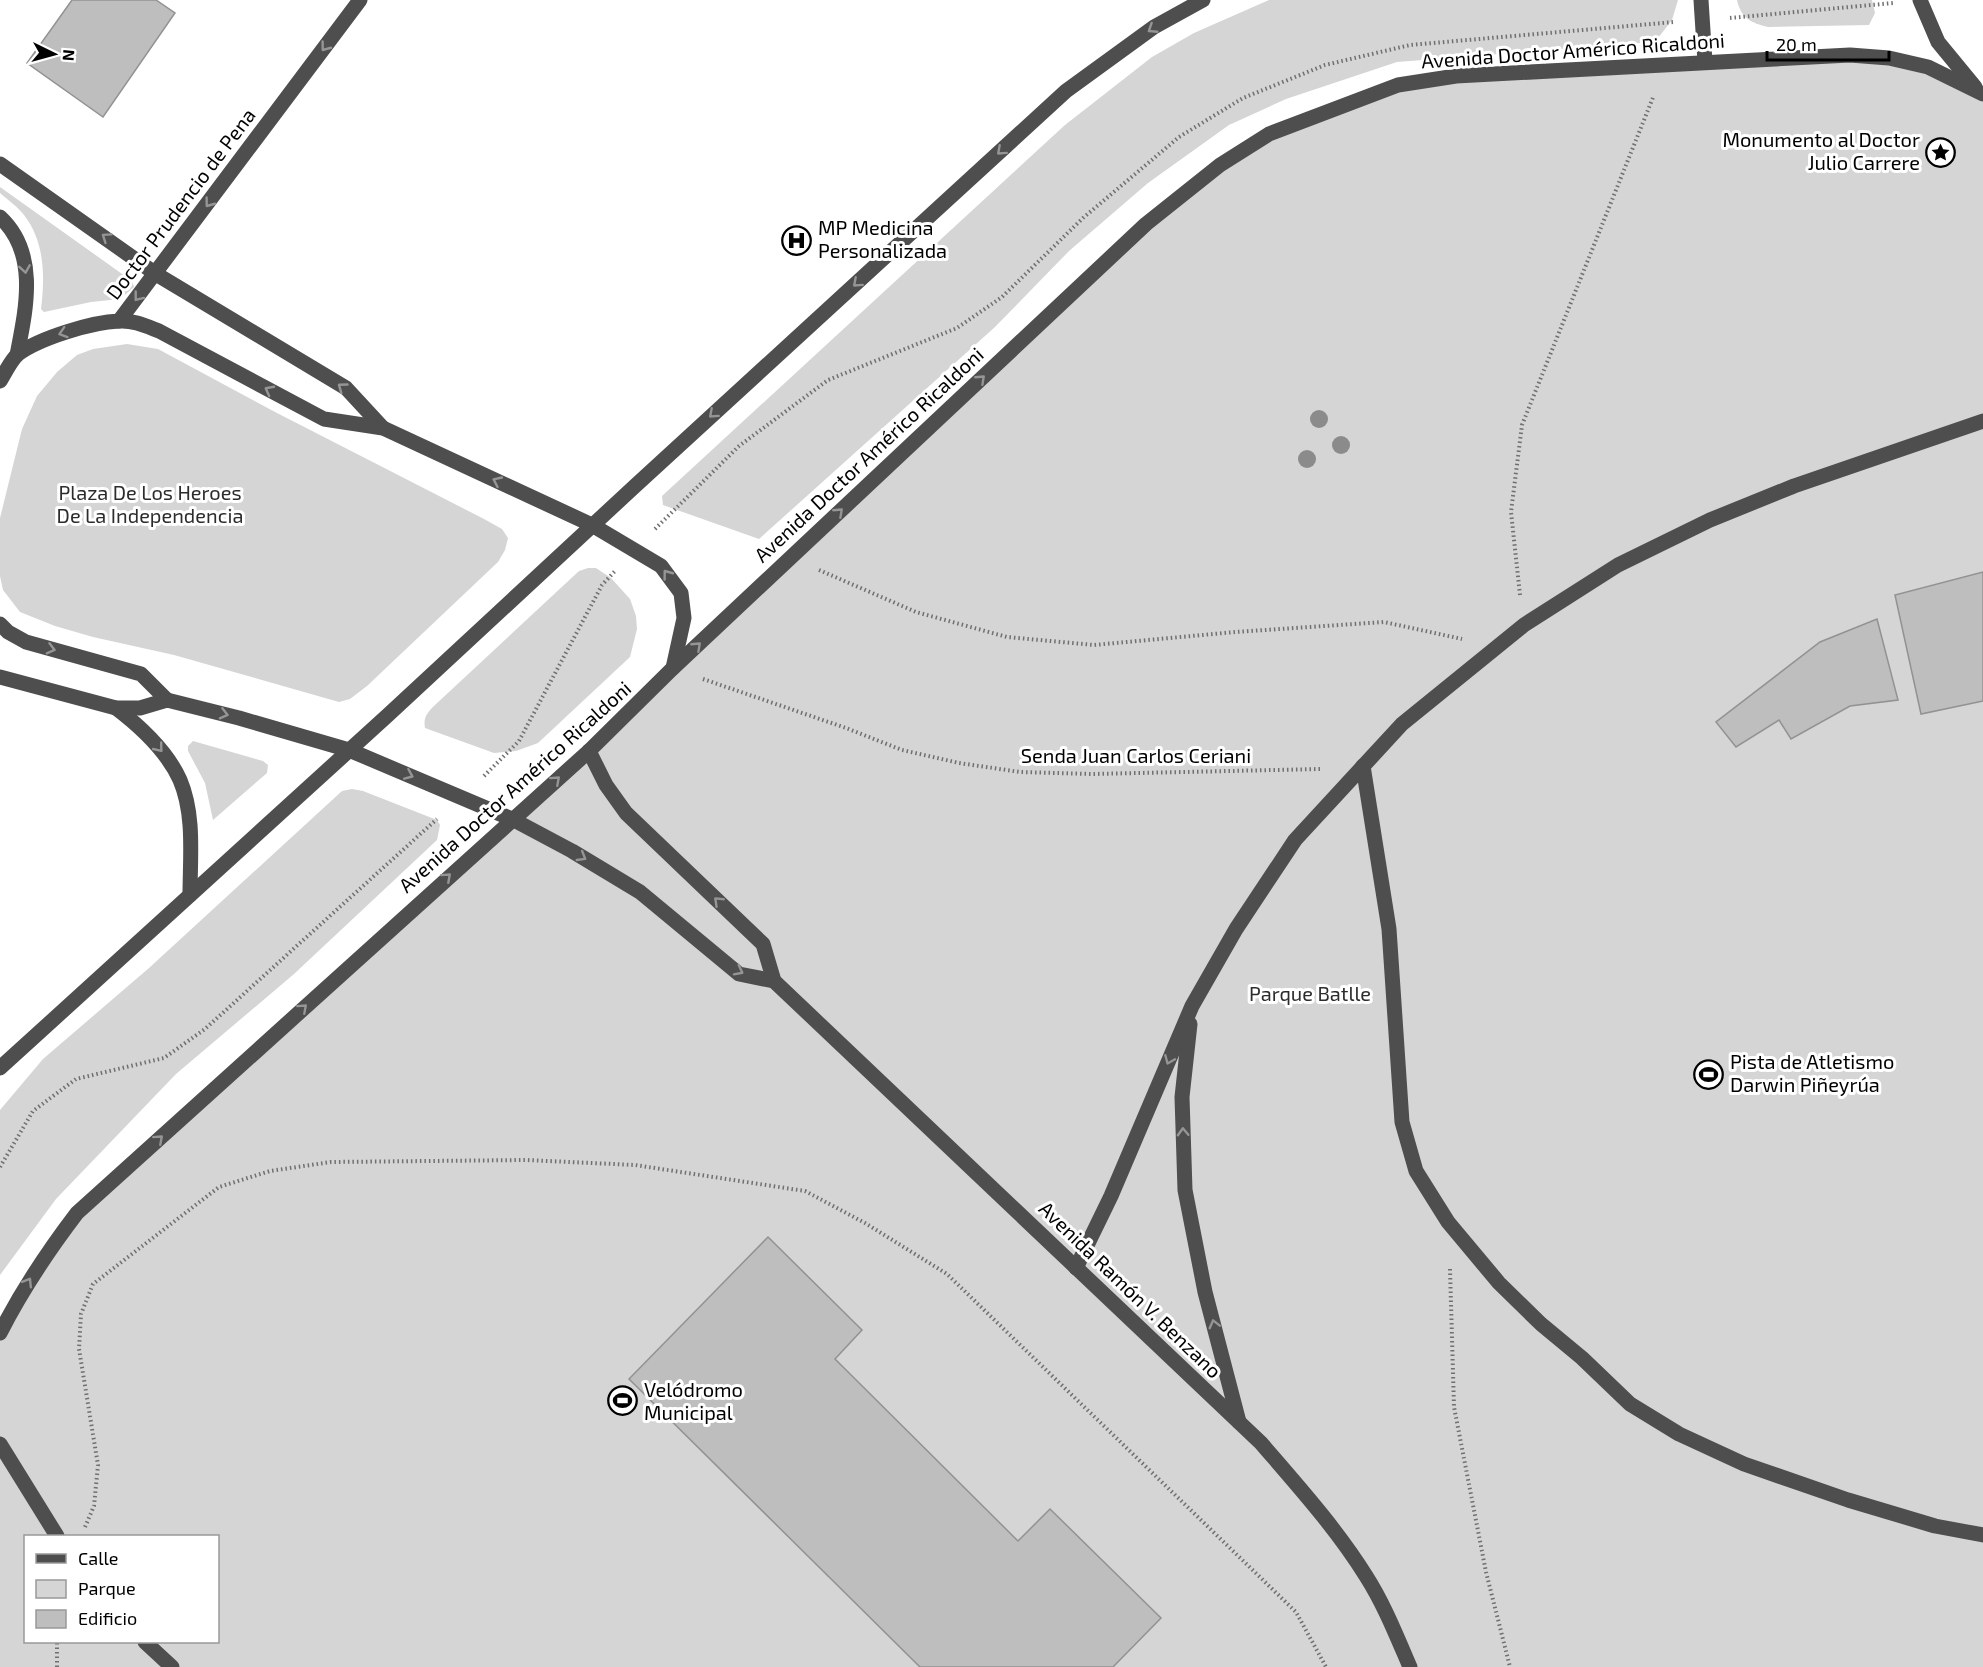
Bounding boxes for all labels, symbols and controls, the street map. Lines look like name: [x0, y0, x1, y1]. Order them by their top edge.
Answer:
one-way arrow: [1148, 22, 1159, 33]
north arrow: [24, 24, 84, 84]
scale bar: [1767, 24, 1888, 62]
street label: Avenida Doctor Américo Ricaldoni: [1420, 27, 1726, 73]
text: 20 m: [1776, 33, 1817, 55]
one-way arrow: [322, 40, 333, 51]
text: N: [59, 49, 79, 62]
street label: Doctor Prudencio de Pena: [101, 103, 260, 304]
place label: Monumento al Doctor Julio Carrere: [1722, 127, 1920, 174]
place icon: Monumento al Doctor Julio Carrere: [1925, 136, 1957, 168]
one-way arrow: [997, 144, 1007, 155]
one-way arrow: [205, 197, 216, 208]
place label: MP Medicina Personalizada: [818, 215, 947, 262]
hospital icon: MP Medicina Personalizada: [781, 224, 813, 256]
one-way arrow: [102, 233, 113, 244]
one-way arrow: [18, 264, 30, 273]
one-way arrow: [853, 275, 864, 286]
one-way arrow: [134, 291, 145, 302]
one-way arrow: [58, 326, 68, 339]
street label: Avenida Doctor Américo Ricaldoni: [749, 342, 988, 567]
one-way arrow: [974, 375, 985, 386]
one-way arrow: [337, 383, 348, 394]
one-way arrow: [265, 386, 276, 397]
one-way arrow: [709, 407, 720, 418]
one-way arrow: [492, 476, 503, 488]
park label: Plaza De Los Heroes De La Independencia: [57, 480, 243, 527]
one-way arrow: [832, 509, 843, 520]
one-way arrow: [663, 570, 674, 581]
one-way arrow: [46, 642, 56, 655]
one-way arrow: [690, 642, 701, 653]
street label: Avenida Doctor Américo Ricaldoni: [393, 676, 635, 897]
one-way arrow: [219, 706, 229, 719]
one-way arrow: [151, 741, 162, 752]
street label: Senda Juan Carlos Ceriani: [1021, 743, 1251, 767]
one-way arrow: [402, 768, 413, 780]
one-way arrow: [549, 776, 560, 787]
one-way arrow: [576, 849, 586, 861]
one-way arrow: [441, 873, 451, 884]
one-way arrow: [715, 897, 725, 908]
one-way arrow: [733, 964, 744, 976]
park label: Parque Batlle: [1249, 981, 1371, 1005]
one-way arrow: [296, 1004, 307, 1015]
place label: Pista de Atletismo Darwin Piñeyrúa: [1730, 1049, 1894, 1096]
one-way arrow: [1164, 1053, 1176, 1064]
sports icon: Pista de Atletismo Darwin Piñeyrúa: [1693, 1058, 1725, 1090]
one-way arrow: [1177, 1128, 1189, 1137]
one-way arrow: [152, 1135, 162, 1146]
street label: Avenida Ramón V. Benzano: [1035, 1196, 1227, 1383]
one-way arrow: [21, 1278, 33, 1288]
one-way arrow: [1208, 1319, 1221, 1329]
place label: Velódromo Municipal: [644, 1377, 743, 1424]
sports icon: Velódromo Municipal: [607, 1385, 639, 1417]
legend: [24, 1535, 219, 1643]
text: Calle: [78, 1547, 119, 1569]
text: Parque: [78, 1577, 136, 1599]
text: Edificio: [78, 1607, 137, 1629]

